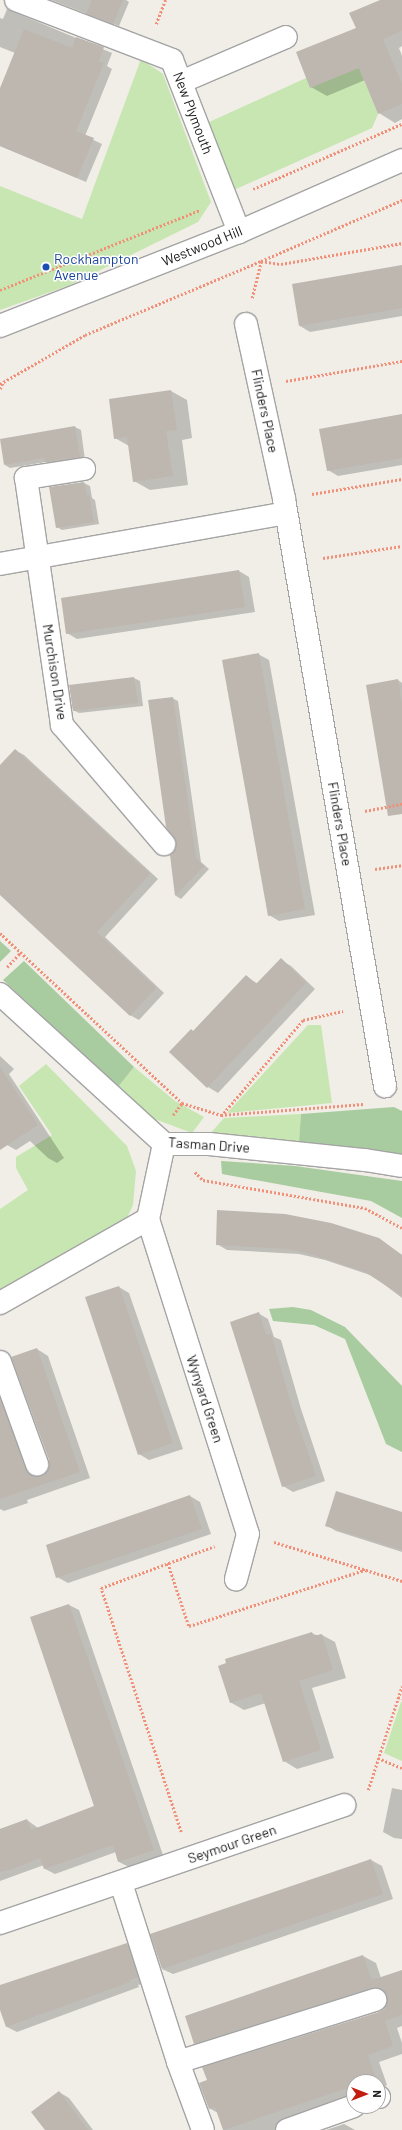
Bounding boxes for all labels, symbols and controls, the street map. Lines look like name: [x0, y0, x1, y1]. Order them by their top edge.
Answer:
street label: New Plymouth: [170, 69, 216, 157]
street label: Westwood Hill: [159, 222, 245, 270]
place label: Rockhampton Avenue: [54, 251, 139, 284]
marker: Rockhampton Avenue: [41, 262, 51, 272]
street label: Flinders Place: [248, 368, 282, 454]
street label: Murchison Drive: [39, 623, 71, 721]
street label: Flinders Place: [324, 781, 356, 867]
street label: Tasman Drive: [168, 1134, 250, 1156]
street label: Wynyard Green: [183, 1353, 227, 1445]
street label: Seymour Green: [186, 1821, 278, 1867]
north arrow: [346, 2074, 386, 2114]
text: N: [371, 2090, 384, 2098]

